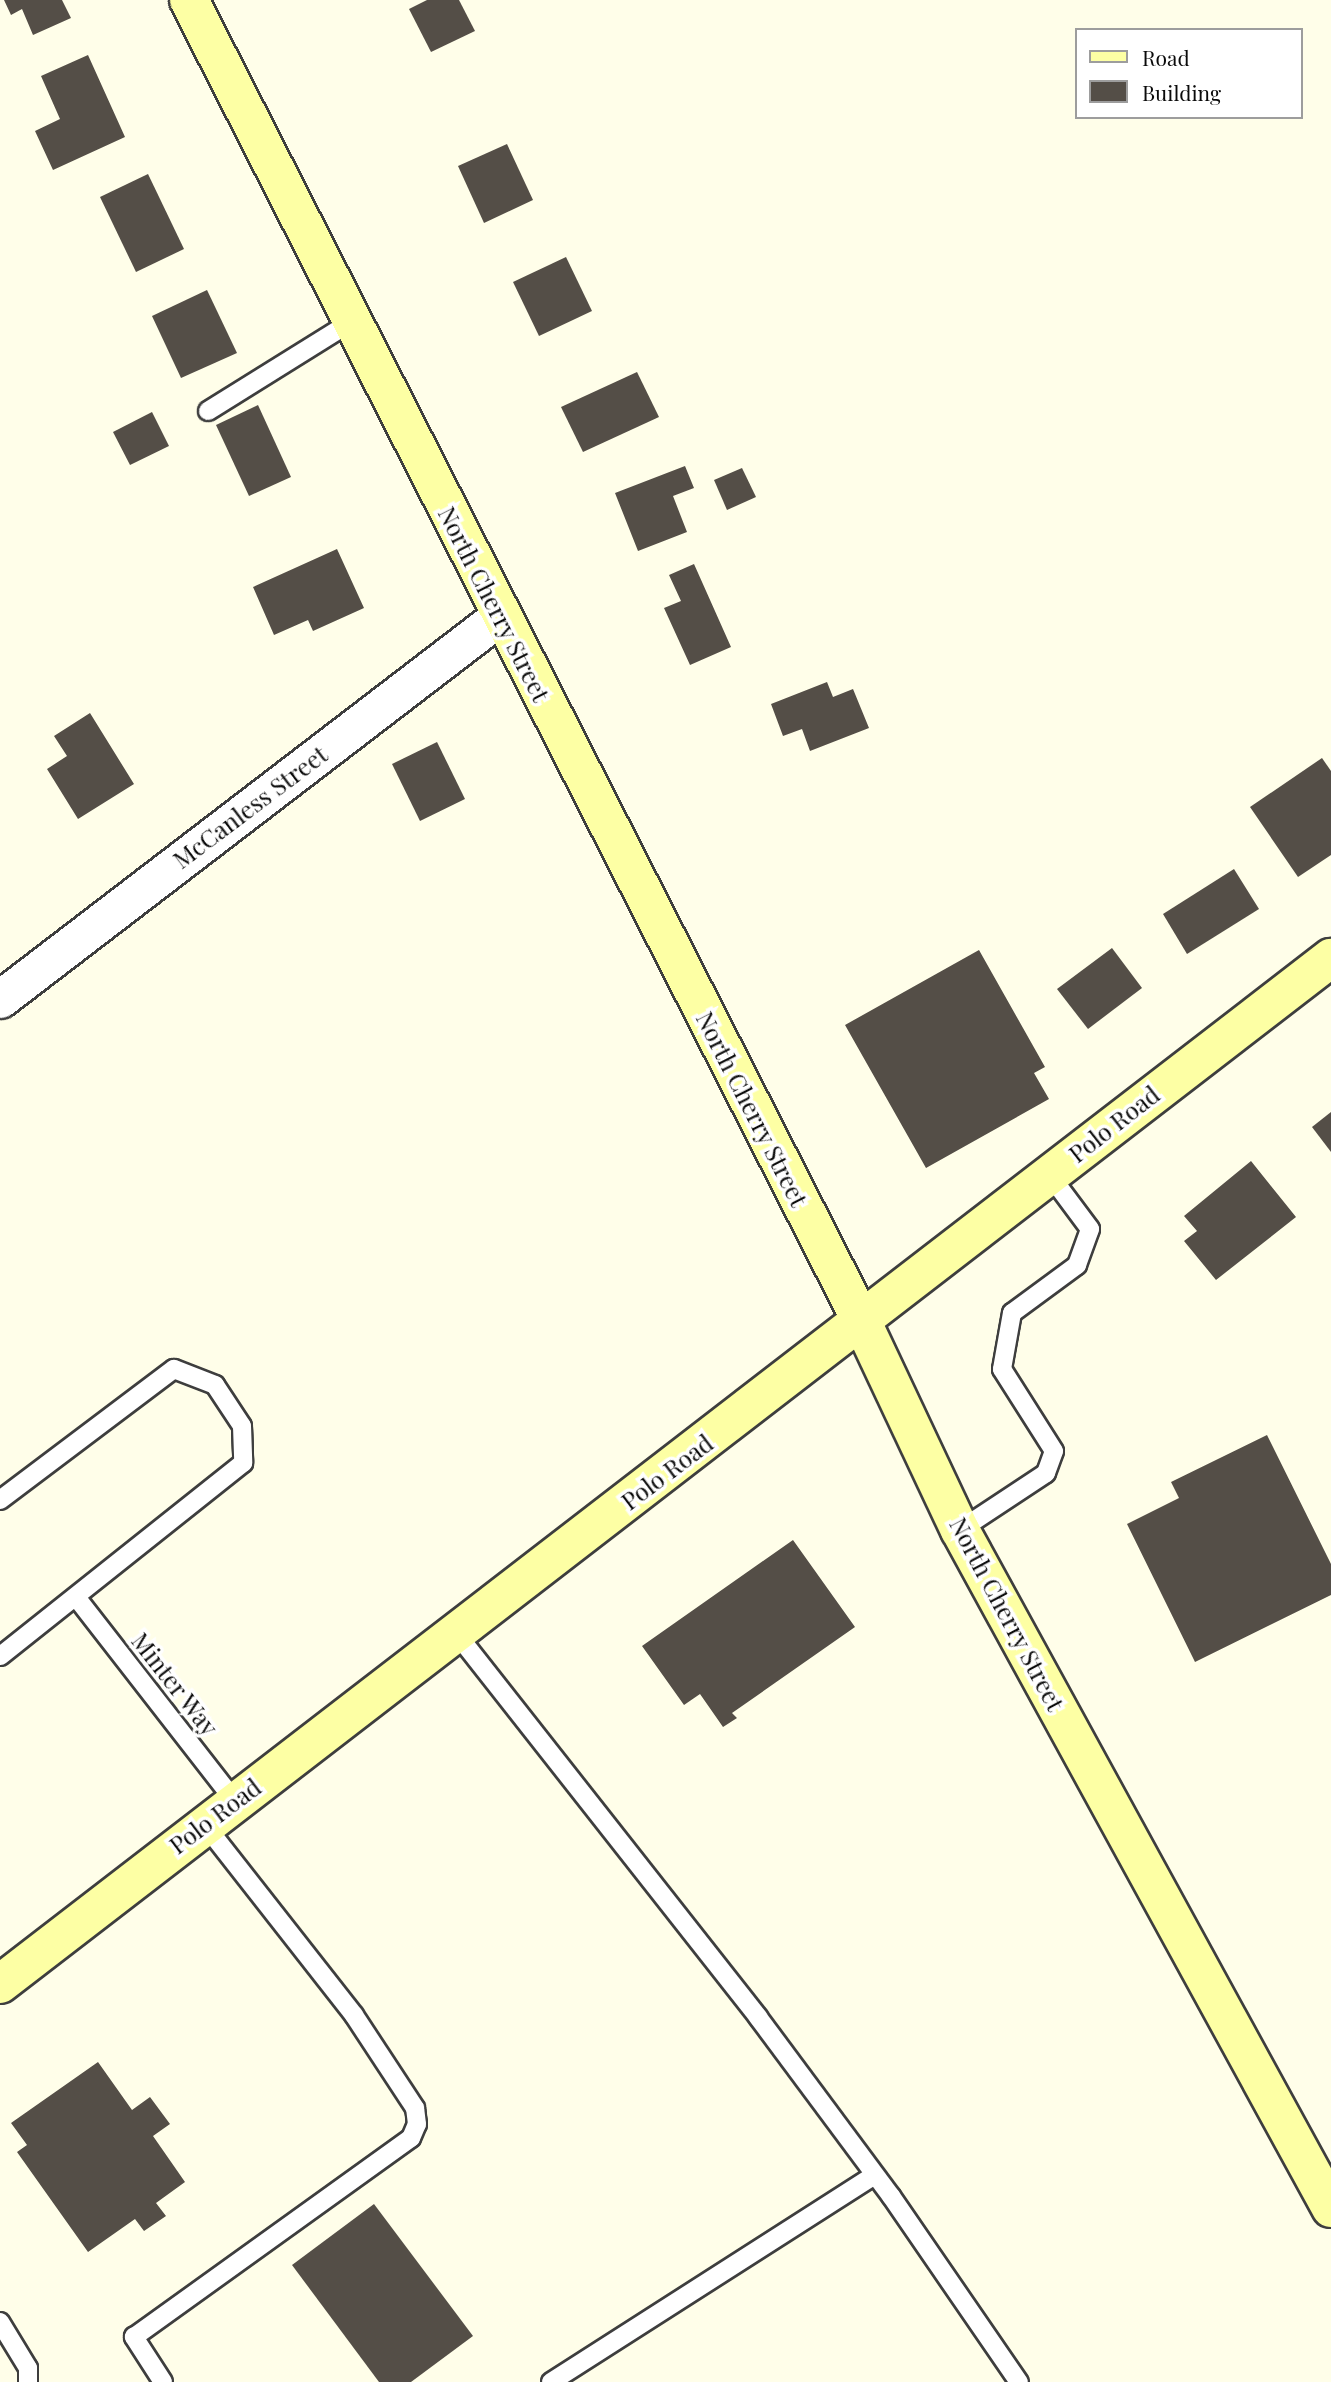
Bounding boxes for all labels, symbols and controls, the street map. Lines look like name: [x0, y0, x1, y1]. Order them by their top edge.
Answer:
legend: [1076, 28, 1303, 119]
text: Road: [1142, 43, 1190, 71]
text: Building: [1142, 78, 1221, 106]
street label: North Cherry Street: [432, 501, 556, 707]
street label: McCanless Street: [167, 740, 333, 874]
street label: North Cherry Street: [690, 1006, 814, 1212]
street label: Polo Road: [1063, 1080, 1165, 1168]
street label: Polo Road: [616, 1428, 718, 1516]
street label: North Cherry Street: [944, 1512, 1070, 1716]
street label: Minter Way: [125, 1626, 225, 1742]
street label: Polo Road: [164, 1772, 266, 1860]

